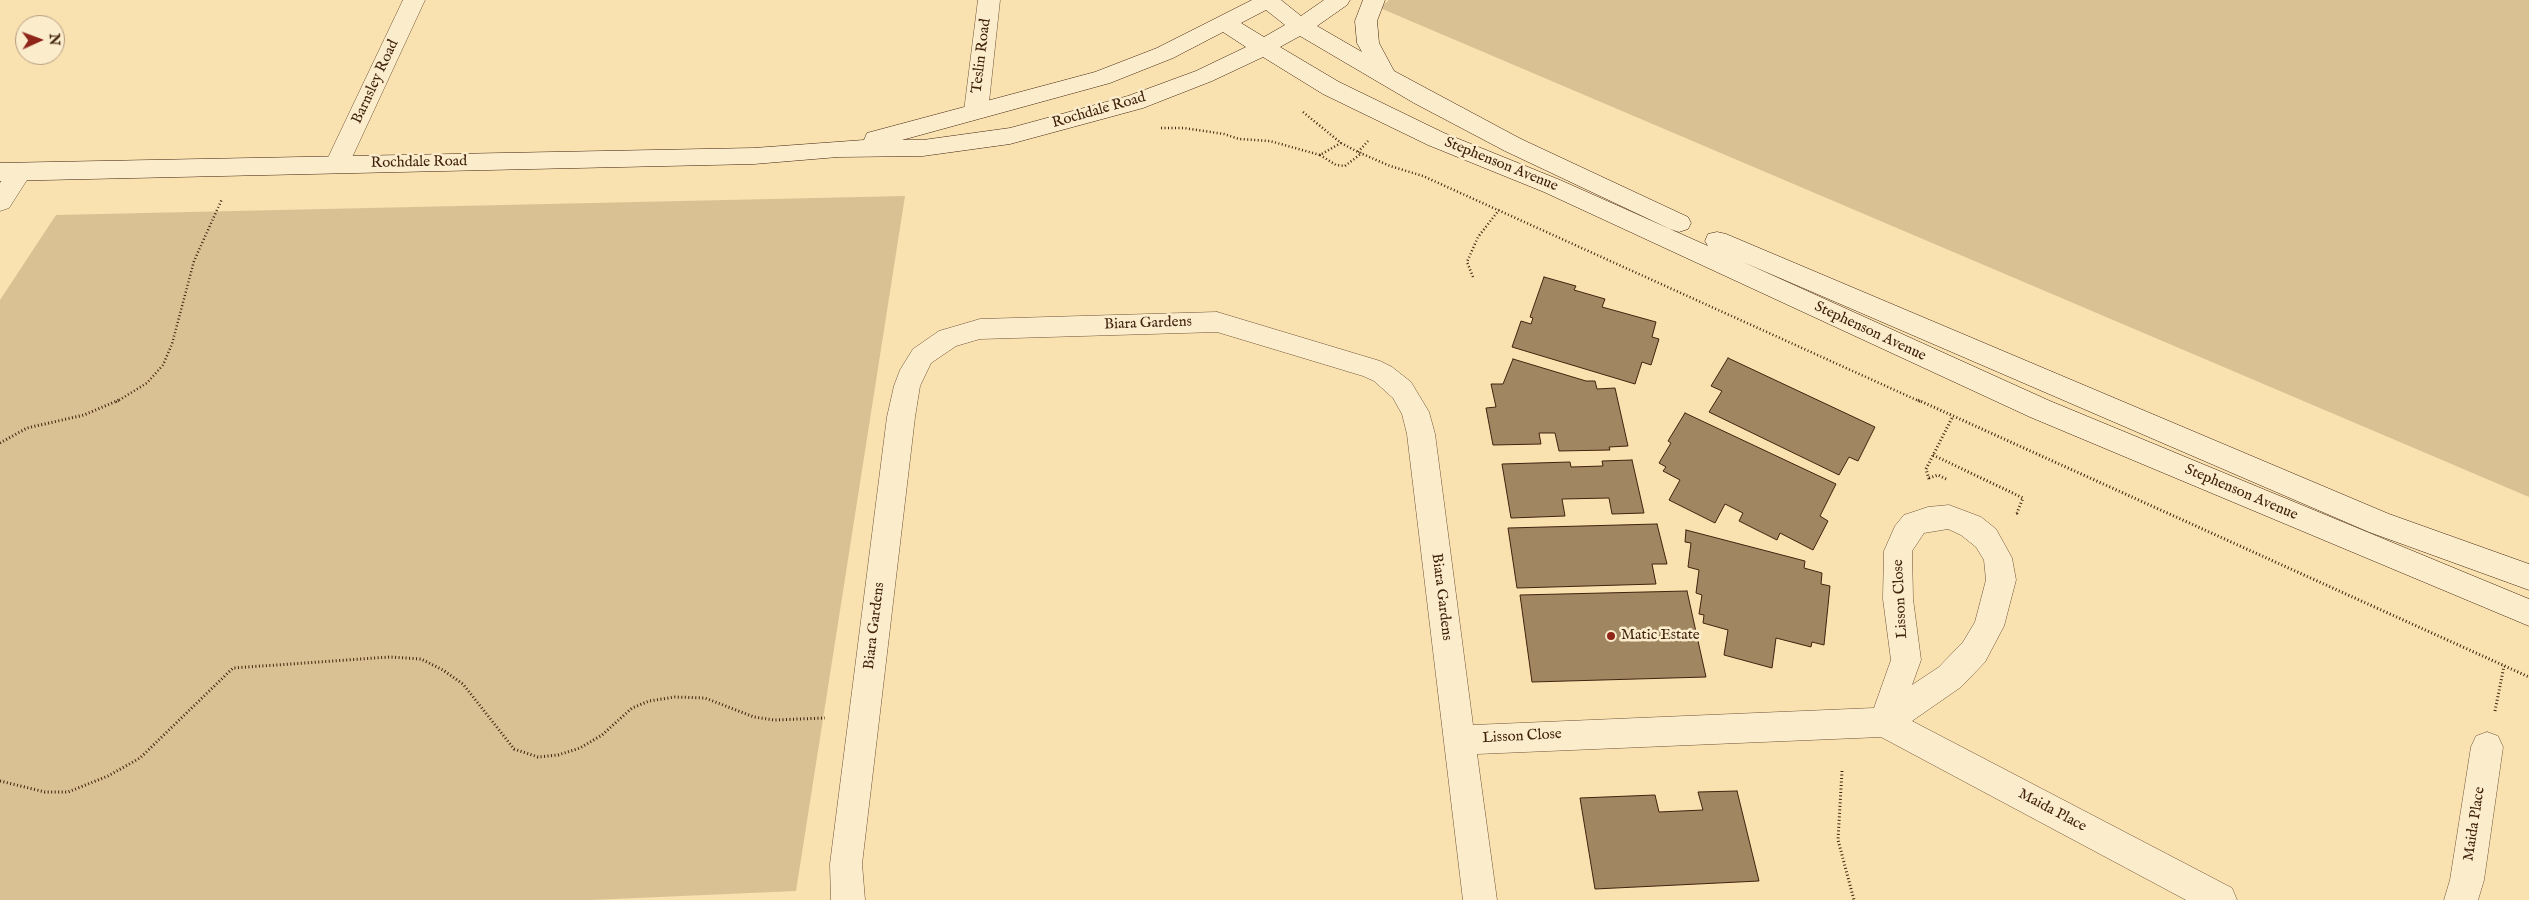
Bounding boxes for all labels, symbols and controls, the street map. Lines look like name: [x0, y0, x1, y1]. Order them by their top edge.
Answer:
north arrow: [15, 15, 65, 65]
street label: Teslin Road: [968, 18, 996, 94]
text: N: [45, 33, 63, 46]
street label: Barnsley Road: [349, 37, 403, 127]
street label: Rochdale Road: [1050, 89, 1148, 133]
street label: Stephenson Avenue: [1442, 134, 1560, 196]
street label: Rochdale Road: [371, 153, 467, 173]
street label: Stephenson Avenue: [1811, 298, 1929, 366]
street label: Biara Gardens: [1104, 313, 1192, 335]
street label: Stephenson Avenue: [2182, 461, 2300, 525]
street label: Biara Gardens: [1427, 552, 1455, 642]
street label: Lisson Close: [1890, 559, 1912, 639]
street label: Biara Gardens: [861, 581, 889, 671]
place label: Matic Estate: [1621, 627, 1700, 645]
marker: Matic Estate: [1605, 630, 1617, 642]
street label: Lisson Close: [1482, 726, 1562, 748]
street label: Maida Place: [2015, 785, 2089, 837]
street label: Maida Place: [2460, 786, 2490, 862]

